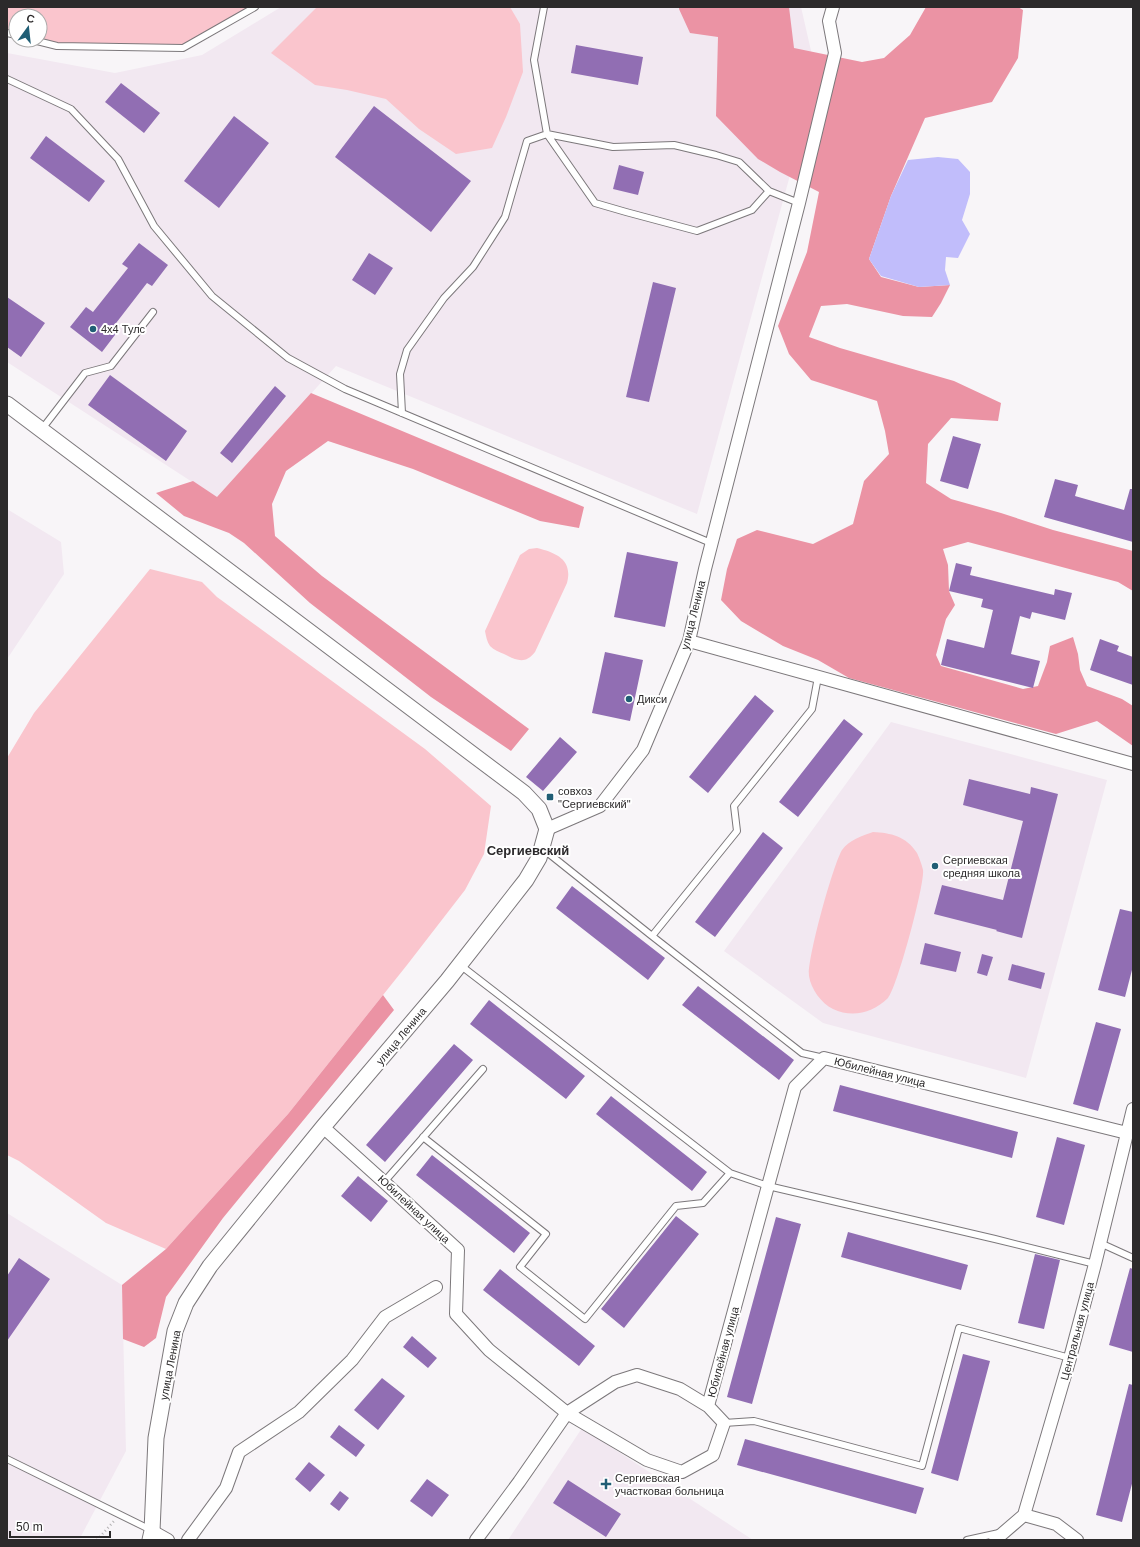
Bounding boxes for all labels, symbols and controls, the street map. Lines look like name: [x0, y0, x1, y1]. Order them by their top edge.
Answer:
north arrow: [8, 8, 48, 48]
text: С: [25, 12, 36, 25]
place label: 4x4 Тулс: [101, 323, 146, 335]
marker: 4x4 Тулс: [88, 324, 98, 334]
street label: улица Ленина: [679, 578, 708, 651]
place label: Дикси: [637, 693, 667, 705]
marker: Дикси: [624, 694, 634, 704]
place label: совхоз "Сергиевский": [558, 785, 631, 810]
marker: совхоз "Сергиевский": [545, 792, 555, 802]
district label: Сергиевский: [487, 843, 569, 858]
place label: Сергиевская средняя школа: [943, 854, 1021, 879]
marker: Сергиевская средняя школа: [930, 861, 940, 871]
street label: улица Ленина: [374, 1004, 429, 1067]
street label: Юбилейная улица: [833, 1055, 928, 1089]
street label: Юбилейная улица: [376, 1173, 453, 1246]
street label: Центральная улица: [1058, 1280, 1096, 1381]
street label: Юбилейная улица: [705, 1304, 741, 1399]
street label: улица Ленина: [157, 1328, 183, 1401]
place label: Сергиевская участковая больница: [615, 1472, 725, 1497]
marker: Сергиевская участковая больница: [600, 1478, 612, 1490]
scale bar: [10, 1513, 110, 1539]
text: 50 m: [16, 1520, 43, 1534]

